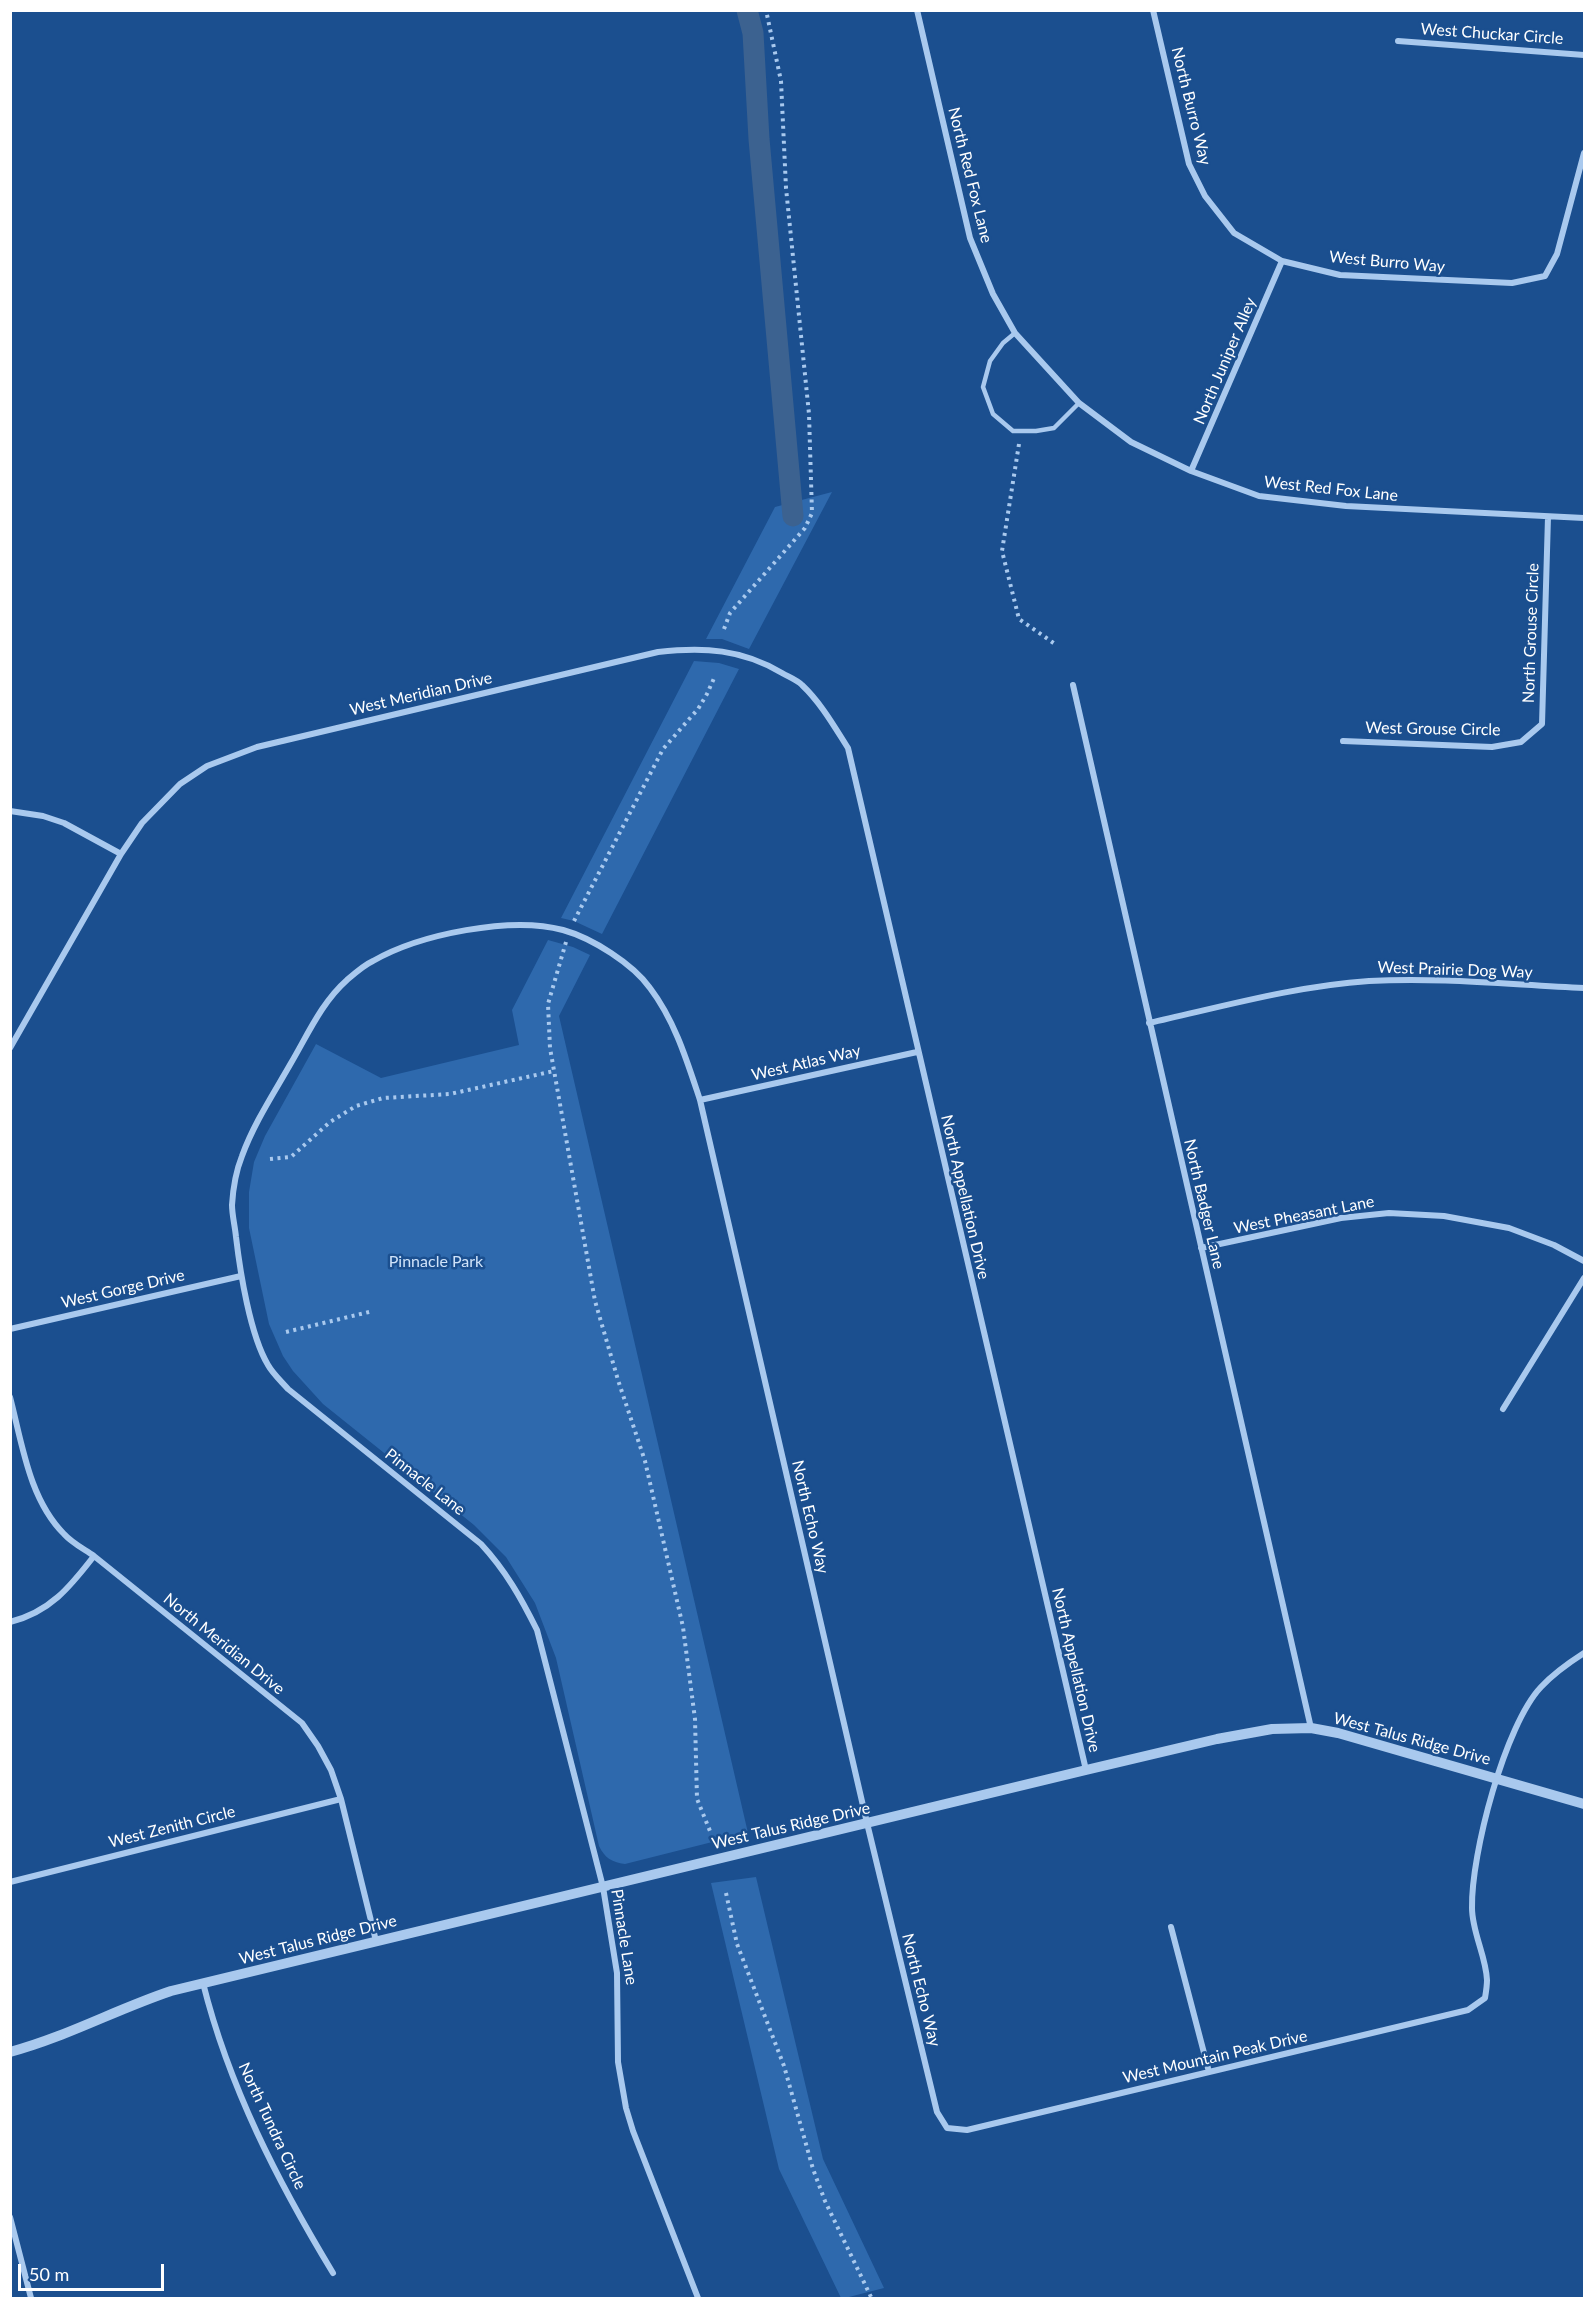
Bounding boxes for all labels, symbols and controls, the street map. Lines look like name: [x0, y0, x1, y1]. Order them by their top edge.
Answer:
street label: West Chuckar Circle: [1420, 19, 1564, 49]
street label: North Burro Way: [1167, 45, 1215, 167]
street label: North Red Fox Lane: [944, 105, 996, 245]
street label: West Burro Way: [1328, 247, 1446, 277]
street label: North Juniper Alley: [1190, 295, 1260, 427]
street label: West Red Fox Lane: [1263, 472, 1399, 506]
street label: North Grouse Circle: [1519, 563, 1543, 703]
street label: West Meridian Drive: [348, 668, 494, 720]
street label: West Grouse Circle: [1365, 718, 1501, 740]
street label: West Prairie Dog Way: [1377, 958, 1533, 982]
street label: West Atlas Way: [750, 1041, 862, 1085]
street label: North Appellation Drive: [937, 1113, 993, 1281]
street label: North Badger Lane: [1180, 1137, 1228, 1271]
street label: West Pheasant Lane: [1232, 1192, 1376, 1238]
park label: Pinnacle Park: [389, 1252, 483, 1272]
street label: West Gorge Drive: [59, 1265, 187, 1313]
street label: Pinnacle Lane: [381, 1445, 469, 1519]
street label: North Echo Way: [788, 1458, 832, 1576]
street label: North Appellation Drive: [1048, 1586, 1104, 1754]
street label: North Meridian Drive: [160, 1589, 288, 1699]
street label: West Talus Ridge Drive: [1331, 1709, 1493, 1769]
street label: West Talus Ridge Drive: [710, 1798, 872, 1854]
street label: West Zenith Circle: [107, 1802, 237, 1852]
street label: Pinnacle Lane: [607, 1888, 641, 1986]
street label: West Talus Ridge Drive: [237, 1911, 399, 1969]
street label: North Echo Way: [898, 1931, 944, 2049]
street label: West Mountain Peak Drive: [1121, 2026, 1309, 2088]
street label: North Tundra Circle: [234, 2059, 310, 2193]
scale bar: [21, 2252, 166, 2290]
text: 50 m: [29, 2263, 69, 2285]

